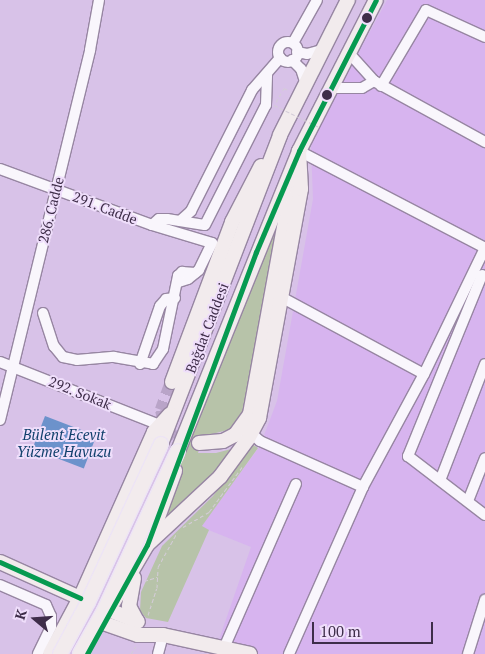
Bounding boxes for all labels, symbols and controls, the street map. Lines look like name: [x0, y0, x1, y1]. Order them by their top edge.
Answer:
unlabelled marker: [362, 13, 372, 23]
unlabelled marker: [322, 90, 332, 100]
street label: 286. Cadde: [35, 175, 67, 245]
street label: 291. Cadde: [70, 188, 140, 228]
street label: Bağdat Caddesi: [182, 280, 232, 376]
street label: 292. Sokak: [46, 373, 114, 413]
water label: Bülent Ecevit Yüzme Havuzu: [17, 425, 111, 460]
north arrow: [10, 594, 60, 644]
text: K: [10, 607, 31, 622]
scale bar: [315, 612, 436, 644]
text: 100 m: [320, 621, 361, 641]

